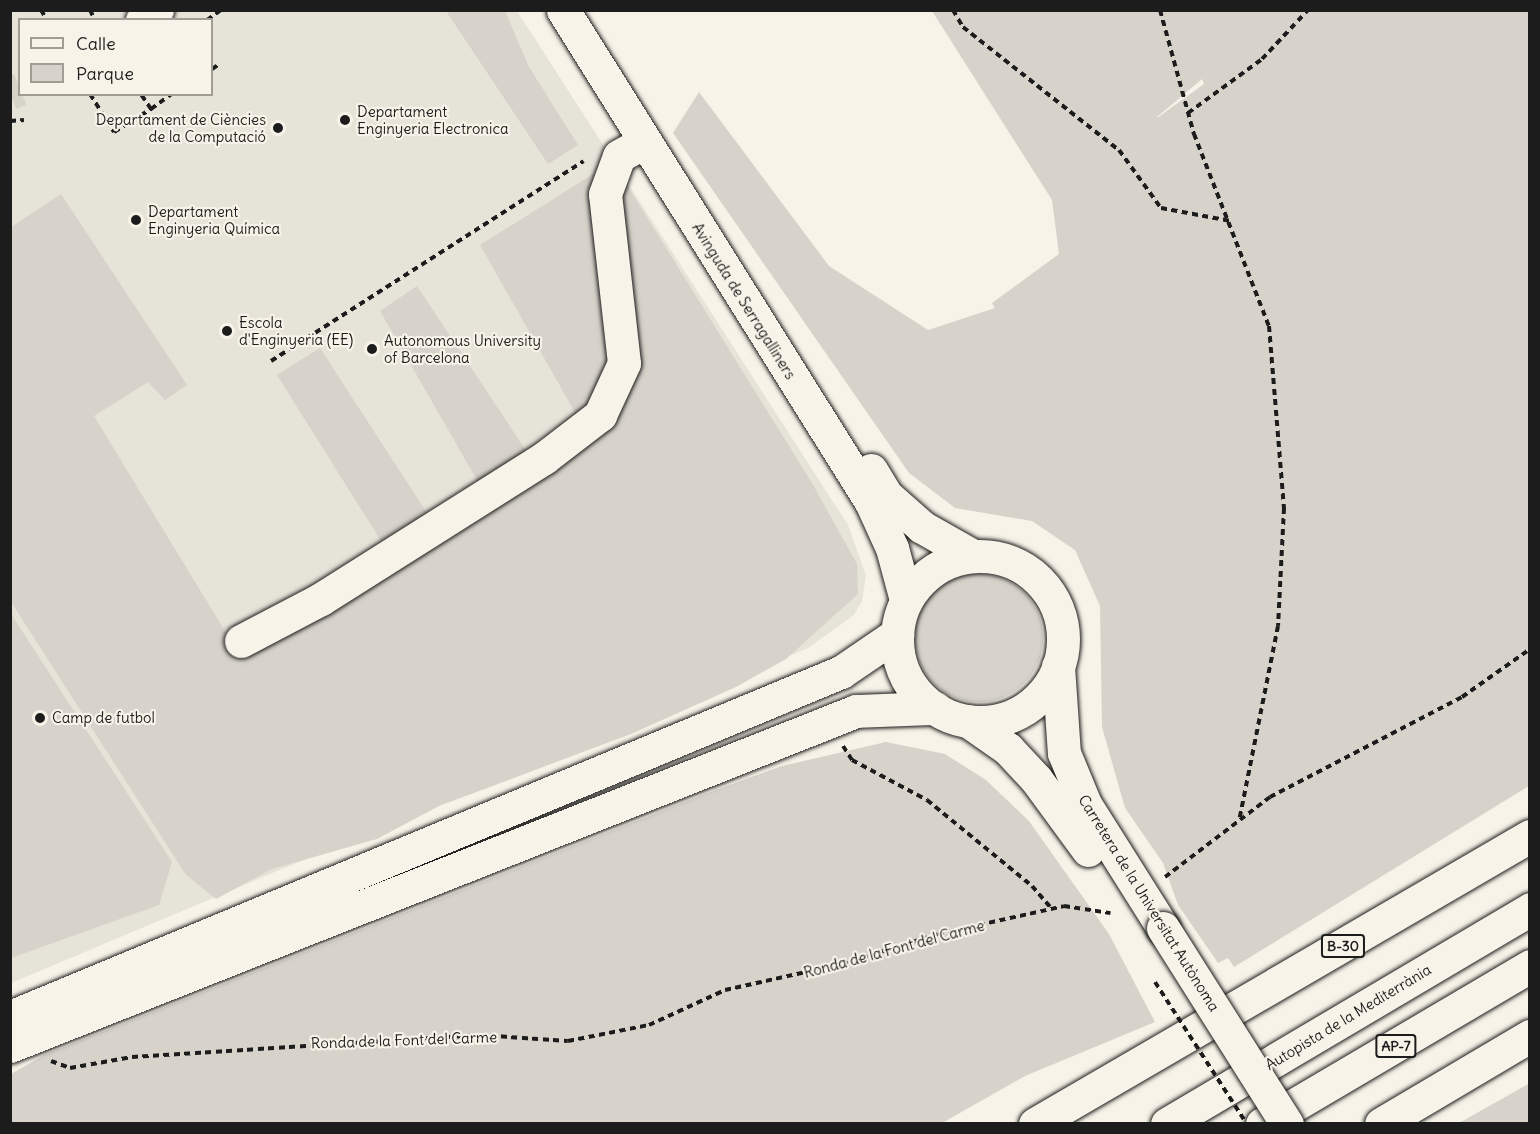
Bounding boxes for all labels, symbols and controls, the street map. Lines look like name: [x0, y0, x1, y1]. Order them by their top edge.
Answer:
legend: [18, 18, 213, 96]
text: Calle: [76, 32, 116, 55]
text: Parque: [76, 62, 134, 85]
place label: Departament Enginyeria Electronica: [357, 102, 508, 137]
place label: Departament de Ciències de la Computació: [96, 110, 266, 145]
marker: Departament Enginyeria Electronica: [338, 113, 352, 127]
marker: Departament de Ciències de la Computació: [271, 121, 285, 135]
place label: Departament Enginyeria Química: [148, 202, 280, 237]
marker: Departament Enginyeria Química: [129, 213, 143, 227]
street label: Avinguda de Serragalliners: [688, 219, 800, 383]
place label: Escola d'Enginyeria (EE): [239, 313, 353, 348]
marker: Escola d'Enginyeria (EE): [220, 324, 234, 338]
place label: Autonomous University of Barcelona: [384, 331, 541, 366]
marker: Autonomous University of Barcelona: [365, 342, 379, 356]
place label: Camp de futbol: [52, 709, 155, 727]
marker: Camp de futbol: [33, 711, 47, 725]
street label: Carretera de la Universitat Autònoma: [1075, 791, 1223, 1015]
street label: Ronda de la Font del Carme: [802, 916, 986, 982]
road number: B-30: [1320, 935, 1366, 957]
street label: Autopista de la Mediterrània: [1262, 960, 1434, 1074]
street label: Ronda de la Font del Carme: [311, 1028, 497, 1052]
road number: AP-7: [1375, 1035, 1417, 1057]

